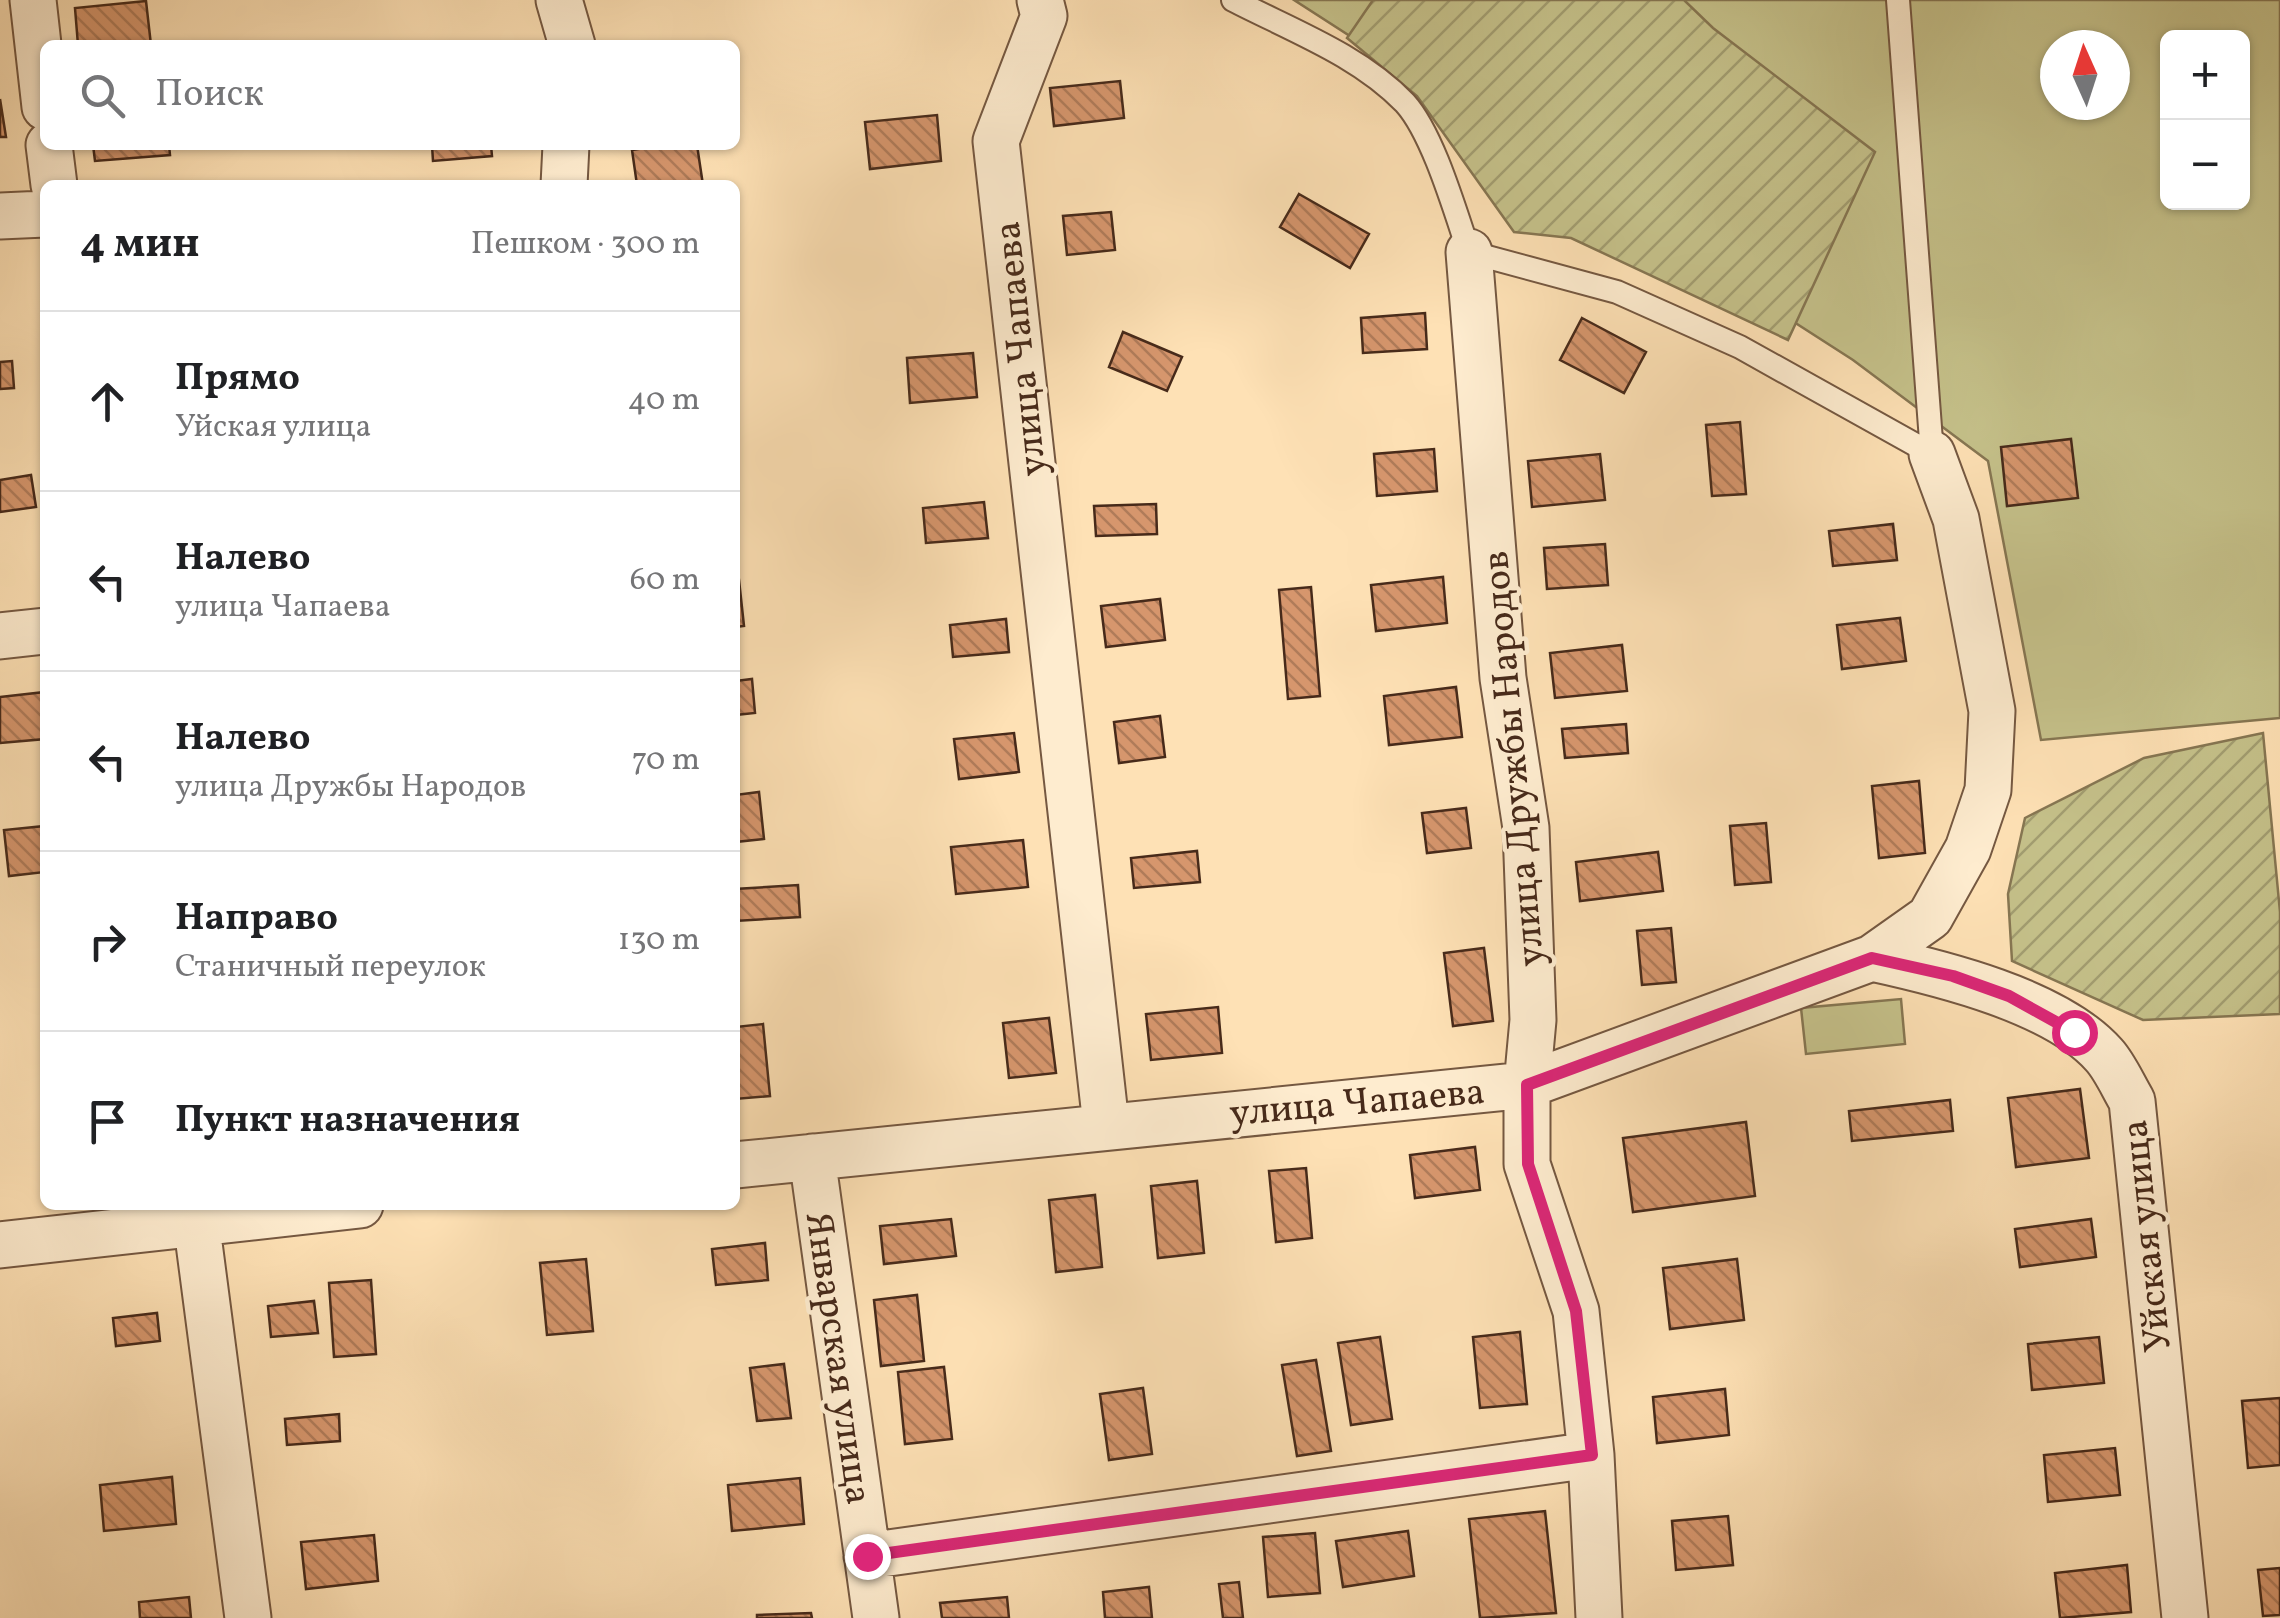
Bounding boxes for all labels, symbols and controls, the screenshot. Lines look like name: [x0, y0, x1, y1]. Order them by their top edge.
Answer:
north arrow: [2040, 30, 2130, 120]
map controls: [2160, 30, 2250, 210]
button: +: [2160, 30, 2250, 120]
search box: [40, 40, 740, 150]
icon: search: [75, 68, 130, 123]
text: Поиск: [155, 69, 264, 122]
button: −: [2160, 120, 2250, 210]
text: 4 мин: [80, 216, 200, 275]
street label: улица Чапаева: [983, 219, 1062, 479]
text: Пешком · 300 m: [471, 223, 700, 267]
text: Прямо: [175, 353, 300, 406]
icon: ahead: [80, 374, 135, 429]
text: 40 m: [628, 379, 700, 423]
text: Уйская улица: [175, 406, 372, 450]
text: Налево: [175, 533, 311, 586]
street label: улица Дружбы Народов: [1471, 549, 1560, 969]
icon: left: [80, 554, 135, 609]
text: 60 m: [630, 559, 700, 603]
text: улица Чапаева: [175, 586, 391, 630]
text: Налево: [175, 713, 311, 766]
icon: left: [80, 734, 135, 789]
text: 70 m: [632, 739, 700, 783]
text: улица Дружбы Народов: [175, 766, 526, 810]
text: Направо: [175, 893, 338, 946]
icon: right: [80, 914, 135, 969]
text: 130 m: [618, 919, 700, 963]
text: Станичный переулок: [175, 946, 486, 990]
route start: [2052, 1010, 2098, 1056]
street label: улица Чапаева: [1227, 1067, 1487, 1142]
icon: arrive: [80, 1094, 135, 1149]
text: Пункт назначения: [175, 1095, 520, 1148]
street label: Уйская улица: [2110, 1117, 2187, 1354]
street label: Январская улица: [790, 1209, 883, 1508]
route end: [845, 1534, 891, 1580]

